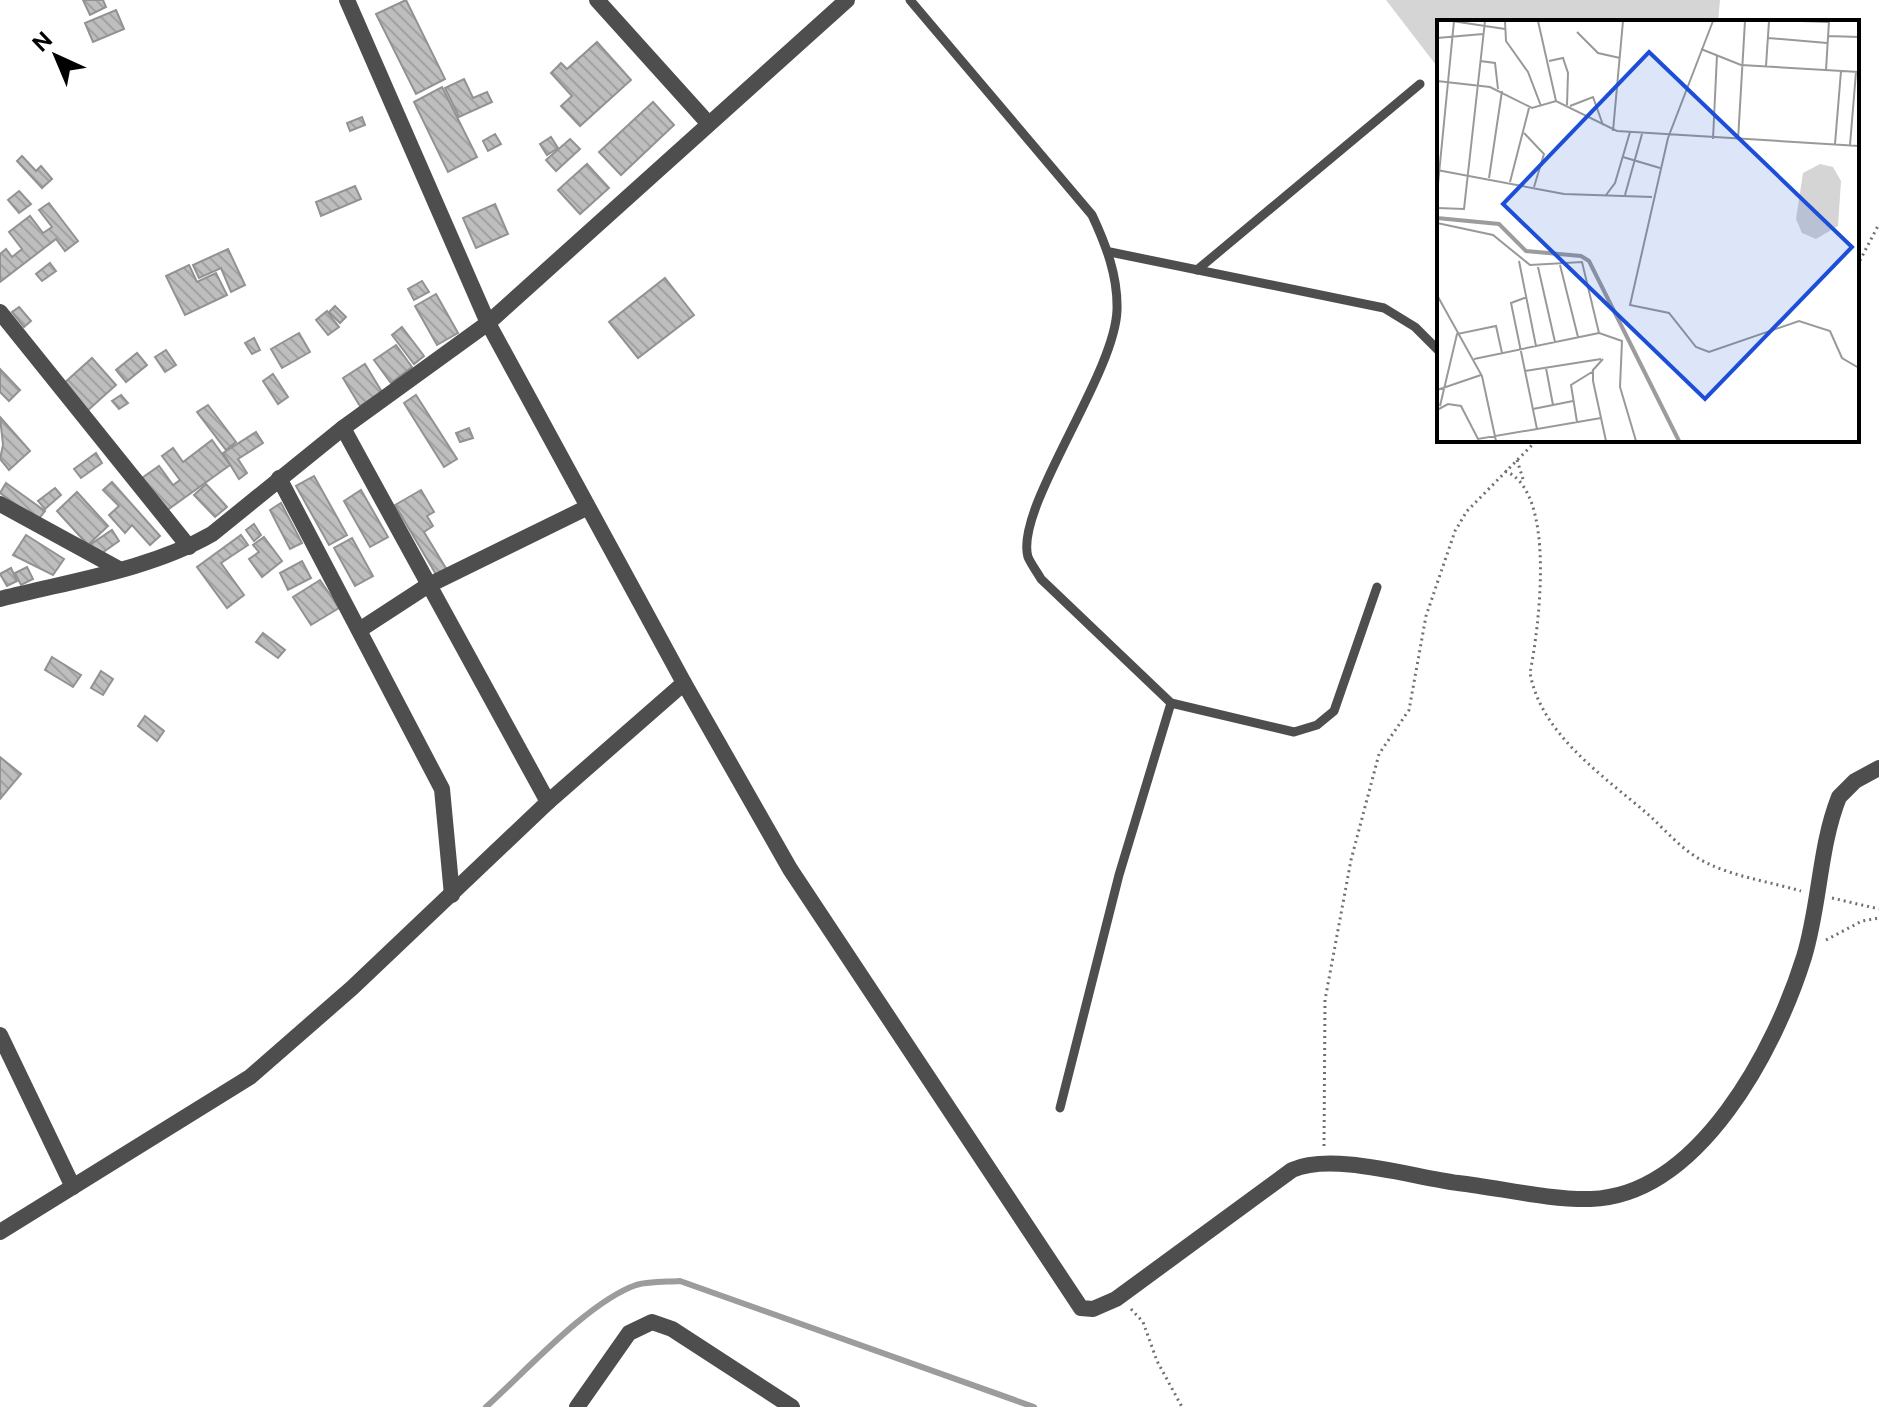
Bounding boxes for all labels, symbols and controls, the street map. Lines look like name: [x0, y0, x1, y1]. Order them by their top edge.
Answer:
north arrow: [16, 16, 96, 96]
inset map: [1437, 20, 1859, 442]
text: N: [27, 26, 57, 57]

